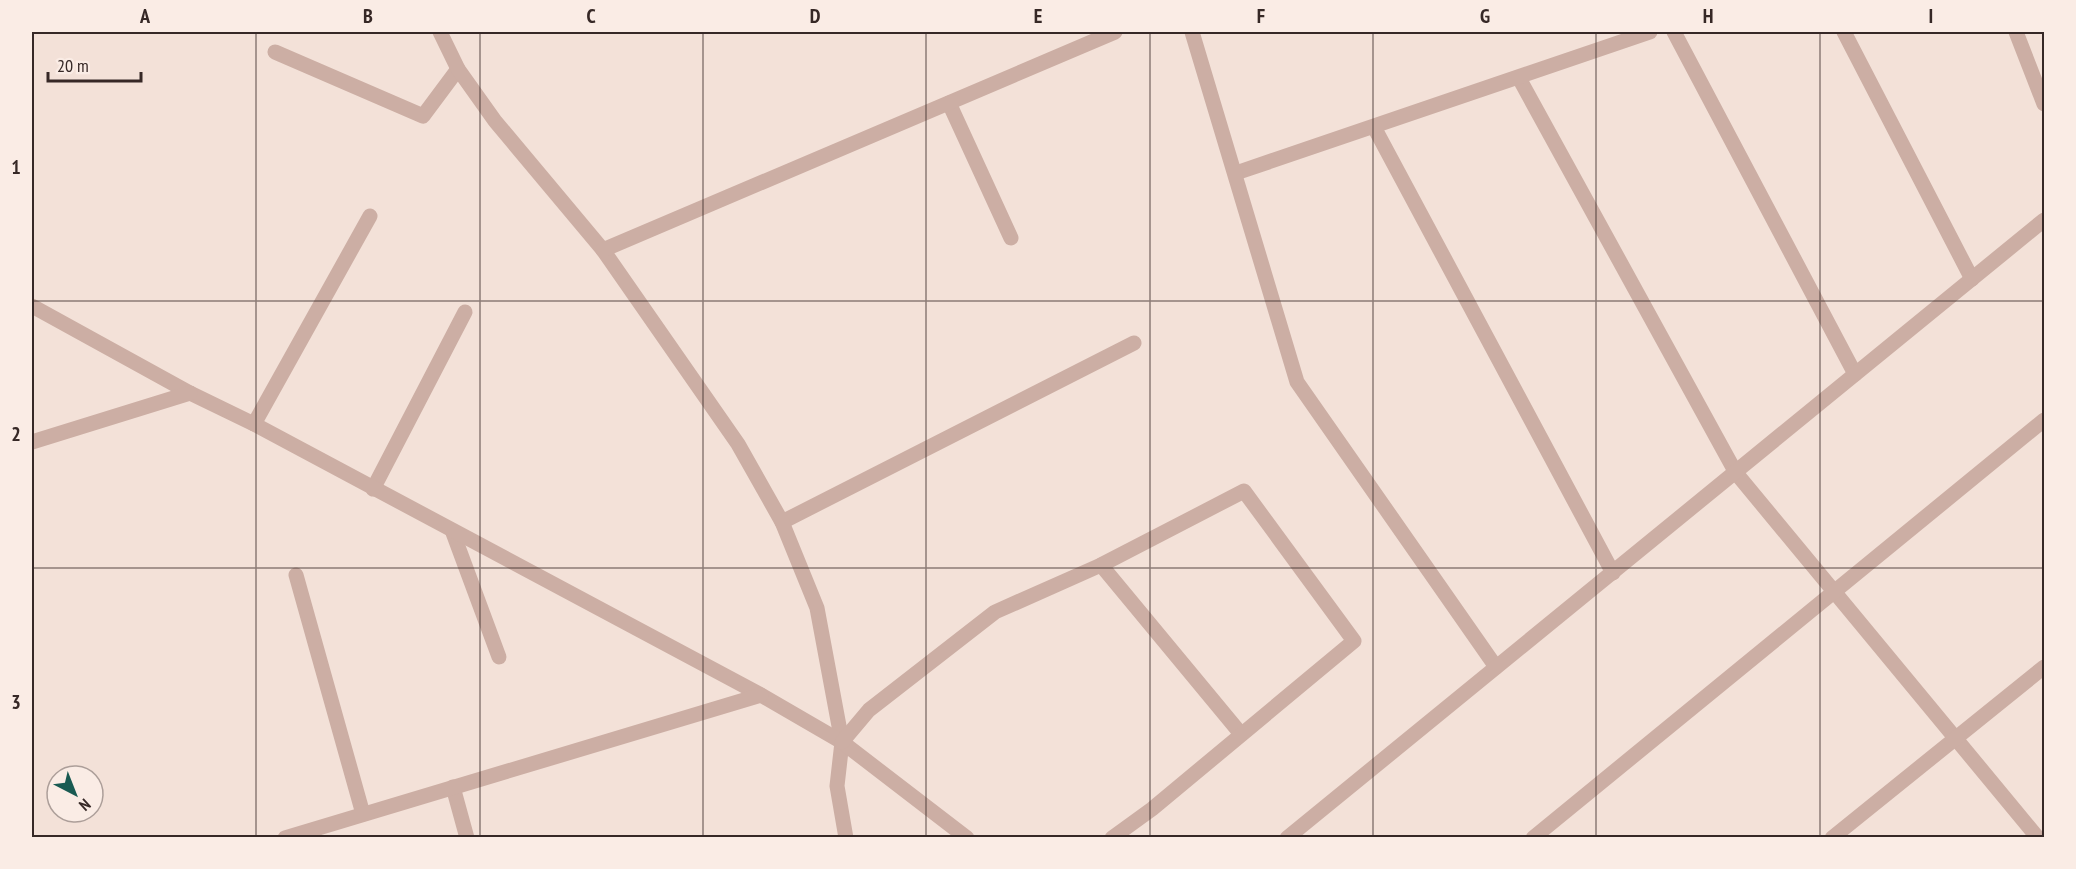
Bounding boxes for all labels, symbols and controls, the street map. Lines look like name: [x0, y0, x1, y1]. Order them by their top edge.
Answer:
text: A: [139, 3, 151, 29]
text: B: [363, 3, 373, 29]
text: C: [586, 3, 596, 29]
text: D: [810, 3, 821, 29]
text: E: [1034, 3, 1042, 29]
text: F: [1257, 3, 1265, 29]
text: G: [1480, 3, 1490, 29]
text: H: [1703, 3, 1713, 29]
text: I: [1929, 3, 1933, 29]
scale bar: [48, 45, 141, 83]
text: 20 m: [57, 54, 89, 77]
text: 1: [11, 154, 21, 180]
text: 2: [11, 421, 21, 447]
text: 3: [11, 689, 21, 715]
north arrow: [45, 764, 105, 824]
text: N: [75, 795, 95, 815]

